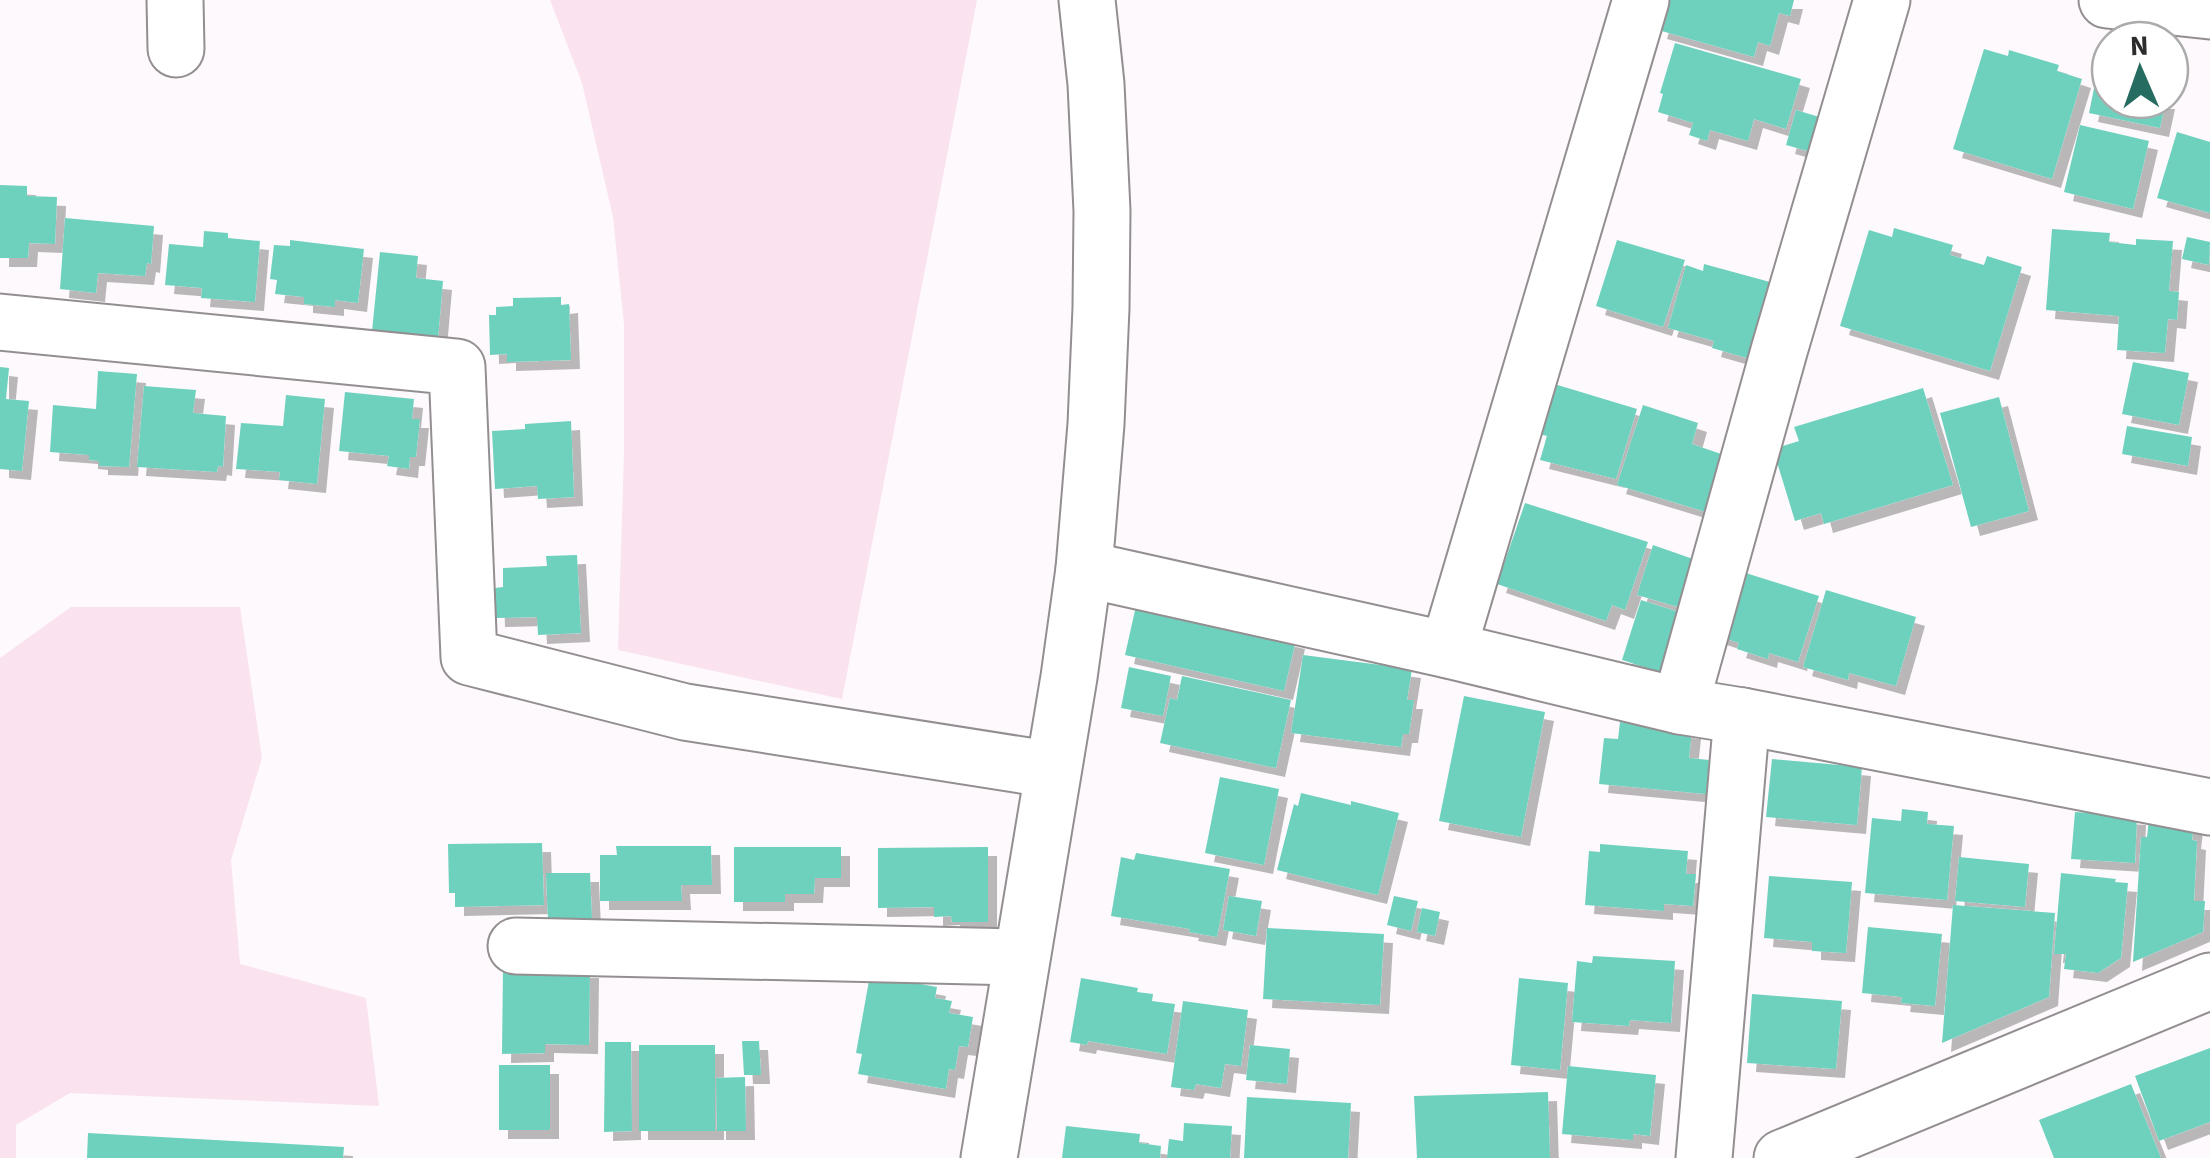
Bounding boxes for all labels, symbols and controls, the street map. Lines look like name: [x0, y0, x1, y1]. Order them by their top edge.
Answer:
north arrow: [2090, 20, 2190, 120]
text: N: [2129, 26, 2149, 66]

